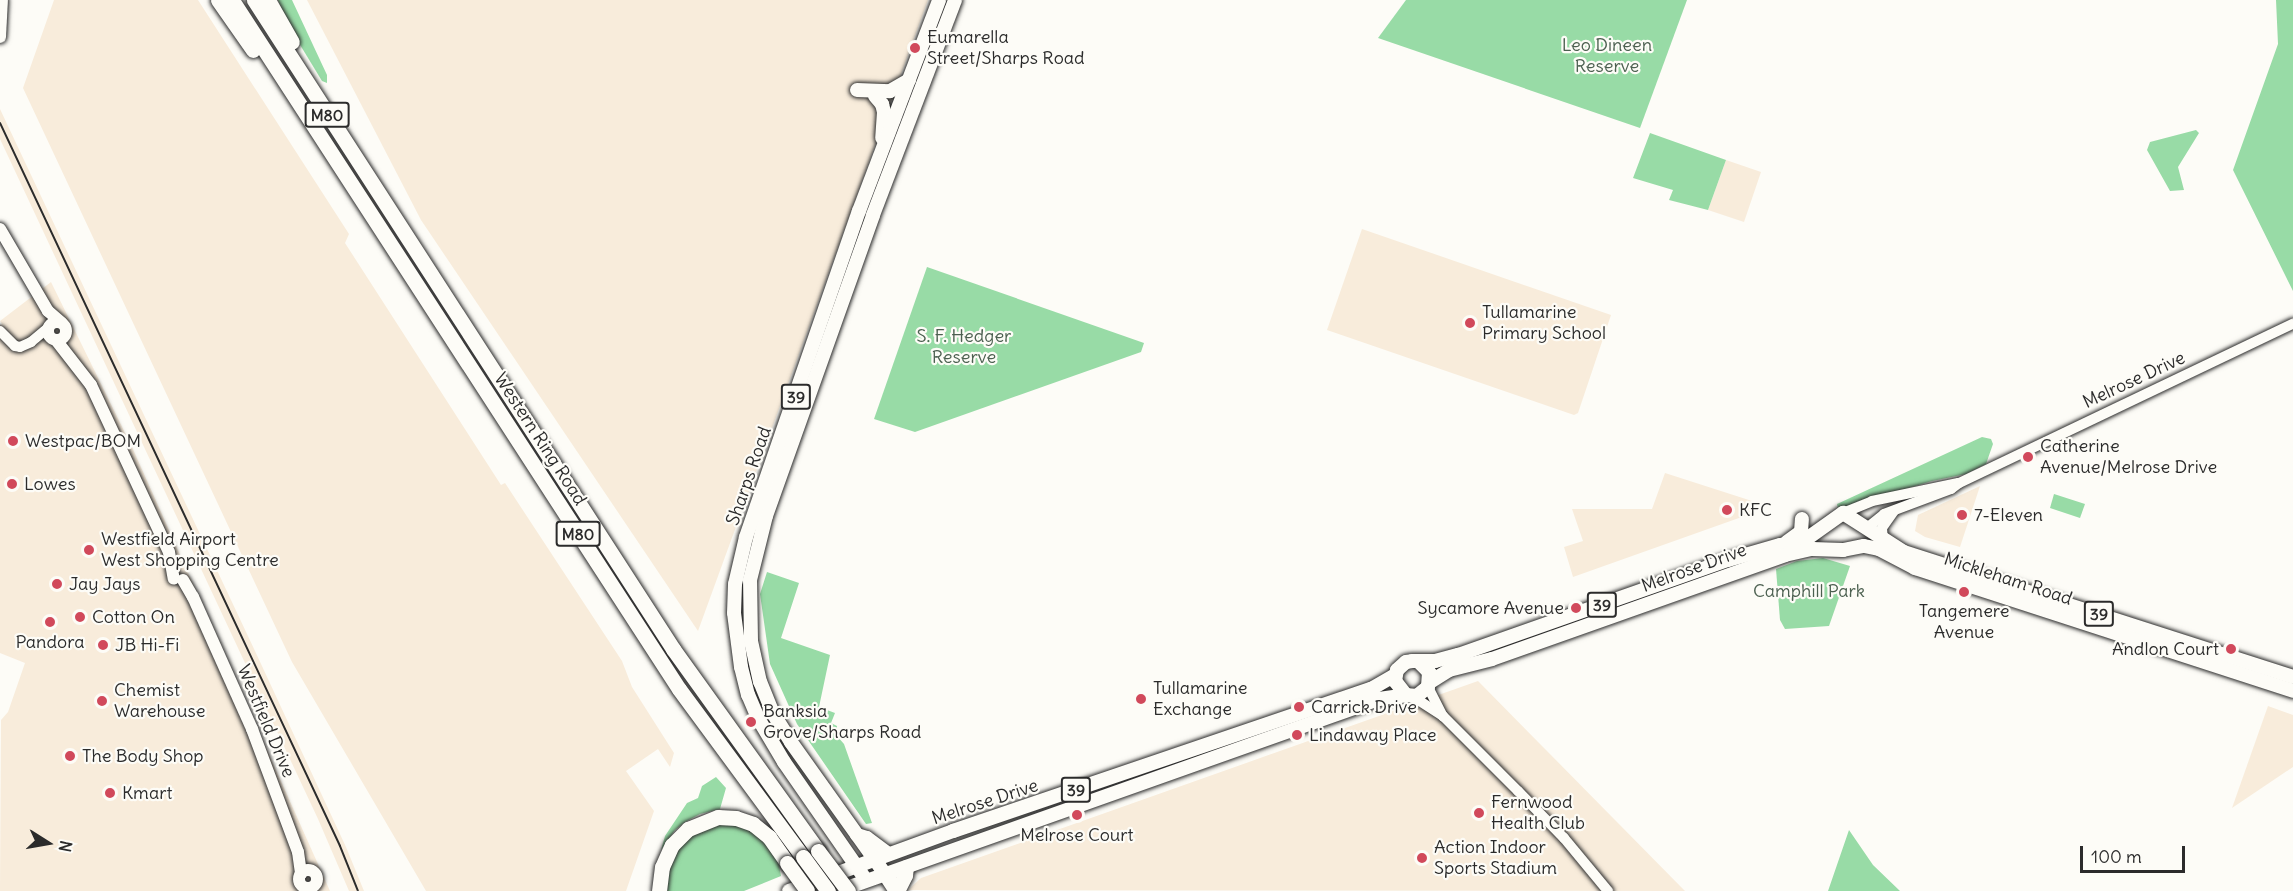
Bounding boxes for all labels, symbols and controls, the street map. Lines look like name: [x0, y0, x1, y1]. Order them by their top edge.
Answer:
place label: Eumarella Street/Sharps Road: [927, 27, 1085, 70]
park label: Leo Dineen Reserve: [1562, 35, 1652, 78]
marker: Eumarella Street/Sharps Road: [908, 41, 922, 55]
road number: M80: [304, 102, 350, 128]
place label: Tullamarine Primary School: [1482, 302, 1606, 344]
marker: Tullamarine Primary School: [1463, 316, 1477, 330]
park label: S. F. Hedger Reserve: [917, 326, 1011, 368]
street label: Melrose Drive: [2079, 347, 2189, 413]
street label: Western Ring Road: [489, 369, 591, 509]
road number: 39: [780, 384, 812, 410]
street label: Sharps Road: [722, 424, 776, 528]
place label: Westpac/BOM: [25, 430, 141, 452]
marker: Westpac/BOM: [6, 434, 20, 448]
place label: Catherine Avenue/Melrose Drive: [2040, 436, 2217, 478]
marker: Catherine Avenue/Melrose Drive: [2021, 450, 2035, 464]
place label: Lowes: [24, 473, 76, 495]
marker: Lowes: [5, 477, 19, 491]
place label: KFC: [1739, 499, 1772, 521]
marker: KFC: [1720, 503, 1734, 517]
place label: 7-Eleven: [1974, 504, 2043, 526]
marker: 7-Eleven: [1955, 508, 1969, 522]
road number: M80: [556, 521, 600, 547]
place label: Westfield Airport West Shopping Centre: [101, 529, 279, 572]
street label: Melrose Drive: [1639, 539, 1749, 597]
marker: Westfield Airport West Shopping Centre: [82, 543, 96, 557]
street label: Mickleham Road: [1941, 548, 2075, 610]
place label: Jay Jays: [69, 573, 141, 595]
marker: Jay Jays: [50, 577, 64, 591]
park label: Camphill Park: [1753, 580, 1865, 602]
marker: Tangemere Avenue: [1957, 585, 1971, 599]
road number: 39: [1586, 592, 1618, 618]
place label: Sycamore Avenue: [1417, 597, 1564, 619]
marker: Sycamore Avenue: [1569, 601, 1583, 615]
place label: Tangemere Avenue: [1919, 601, 2009, 644]
road number: 39: [2082, 601, 2116, 627]
place label: Cotton On: [92, 606, 175, 628]
marker: Cotton On: [73, 610, 87, 624]
marker: Pandora: [43, 615, 57, 629]
place label: Pandora: [15, 631, 85, 653]
place label: JB Hi-Fi: [115, 634, 179, 656]
marker: JB Hi-Fi: [96, 638, 110, 652]
place label: Andlon Court: [2112, 638, 2219, 660]
marker: Andlon Court: [2224, 642, 2238, 656]
street label: Westfield Drive: [232, 661, 300, 781]
place label: Tullamarine Exchange: [1153, 678, 1248, 720]
place label: Chemist Warehouse: [114, 680, 205, 722]
marker: Tullamarine Exchange: [1134, 692, 1148, 706]
marker: Chemist Warehouse: [95, 694, 109, 708]
place label: Carrick Drive: [1311, 696, 1417, 718]
marker: Carrick Drive: [1292, 700, 1306, 714]
place label: Banksia Grove/Sharps Road: [763, 701, 921, 744]
marker: Banksia Grove/Sharps Road: [744, 715, 758, 729]
place label: Lindaway Place: [1309, 724, 1437, 746]
marker: Lindaway Place: [1290, 728, 1304, 742]
place label: The Body Shop: [82, 745, 204, 767]
marker: The Body Shop: [63, 749, 77, 763]
street label: Melrose Drive: [929, 775, 1041, 829]
road number: 39: [1060, 777, 1092, 803]
place label: Kmart: [122, 782, 173, 804]
marker: Kmart: [103, 786, 117, 800]
place label: Fernwood Health Club: [1491, 792, 1585, 834]
marker: Fernwood Health Club: [1472, 806, 1486, 820]
marker: Melrose Court: [1070, 808, 1084, 822]
north arrow: [18, 813, 78, 873]
place label: Melrose Court: [1020, 824, 1134, 846]
scale bar: [2083, 834, 2188, 872]
place label: Action Indoor Sports Stadium: [1434, 837, 1557, 880]
text: N: [55, 839, 77, 854]
text: 100 m: [2091, 845, 2142, 868]
marker: Action Indoor Sports Stadium: [1415, 851, 1429, 865]

